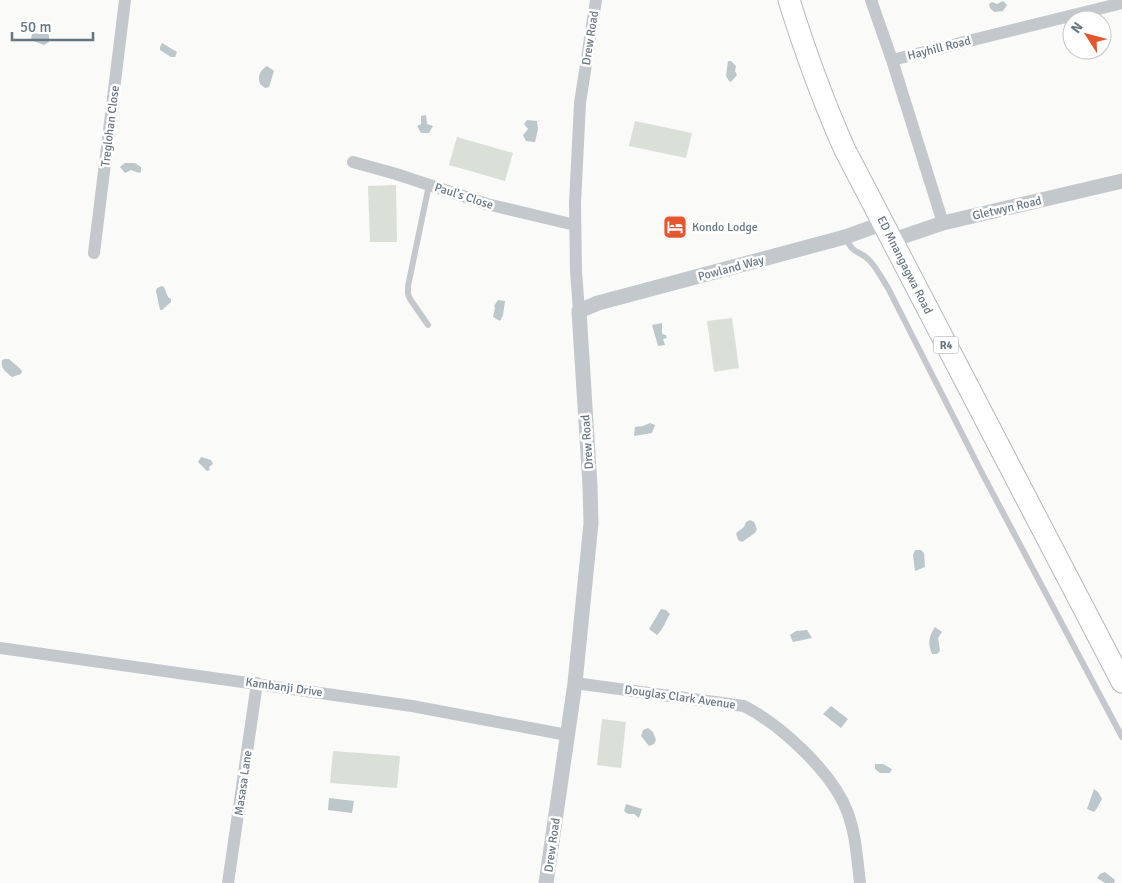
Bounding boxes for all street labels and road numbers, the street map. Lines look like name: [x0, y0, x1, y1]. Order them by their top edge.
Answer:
street label: Drew Road: [579, 10, 602, 66]
street label: Hayhill Road: [906, 33, 972, 64]
street label: Treglohan Close: [98, 85, 123, 167]
street label: Paul's Close: [433, 180, 495, 213]
street label: Gletwyn Road: [971, 193, 1043, 224]
street label: ED Mnangagwa Road: [873, 214, 936, 317]
street label: Powland Way: [696, 252, 766, 284]
road number: R4: [934, 336, 958, 354]
street label: Drew Road: [578, 414, 597, 470]
street label: Kambanji Drive: [244, 675, 324, 700]
street label: Douglas Clark Avenue: [623, 682, 736, 713]
street label: Masasa Lane: [231, 749, 256, 817]
street label: Drew Road: [541, 817, 564, 873]

